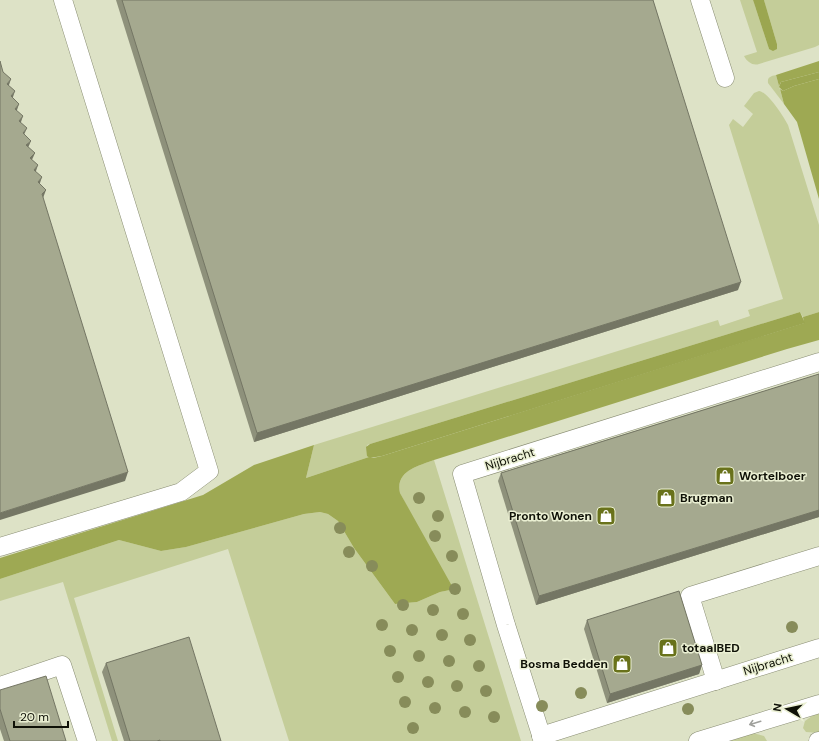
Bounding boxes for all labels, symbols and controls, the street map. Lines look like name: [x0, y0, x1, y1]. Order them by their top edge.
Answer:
street label: Nijbracht: [483, 444, 537, 474]
shop icon: Wortelboer: [714, 465, 736, 487]
place label: Wortelboer: [739, 468, 806, 484]
shop icon: Brugman: [655, 487, 677, 509]
place label: Brugman: [680, 490, 733, 506]
shop icon: Pronto Wonen: [595, 505, 617, 527]
place label: Pronto Wonen: [509, 508, 592, 524]
shop icon: totaalBED: [657, 637, 679, 659]
place label: totaalBED: [682, 640, 740, 656]
street label: Nijbracht: [741, 649, 795, 679]
shop icon: Bosma Bedden: [611, 653, 633, 675]
place label: Bosma Bedden: [520, 656, 608, 672]
north arrow: [767, 689, 807, 729]
text: N: [770, 702, 785, 712]
scale bar: [14, 703, 68, 729]
text: 20 m: [20, 709, 49, 725]
one-way arrow: [748, 720, 761, 727]

